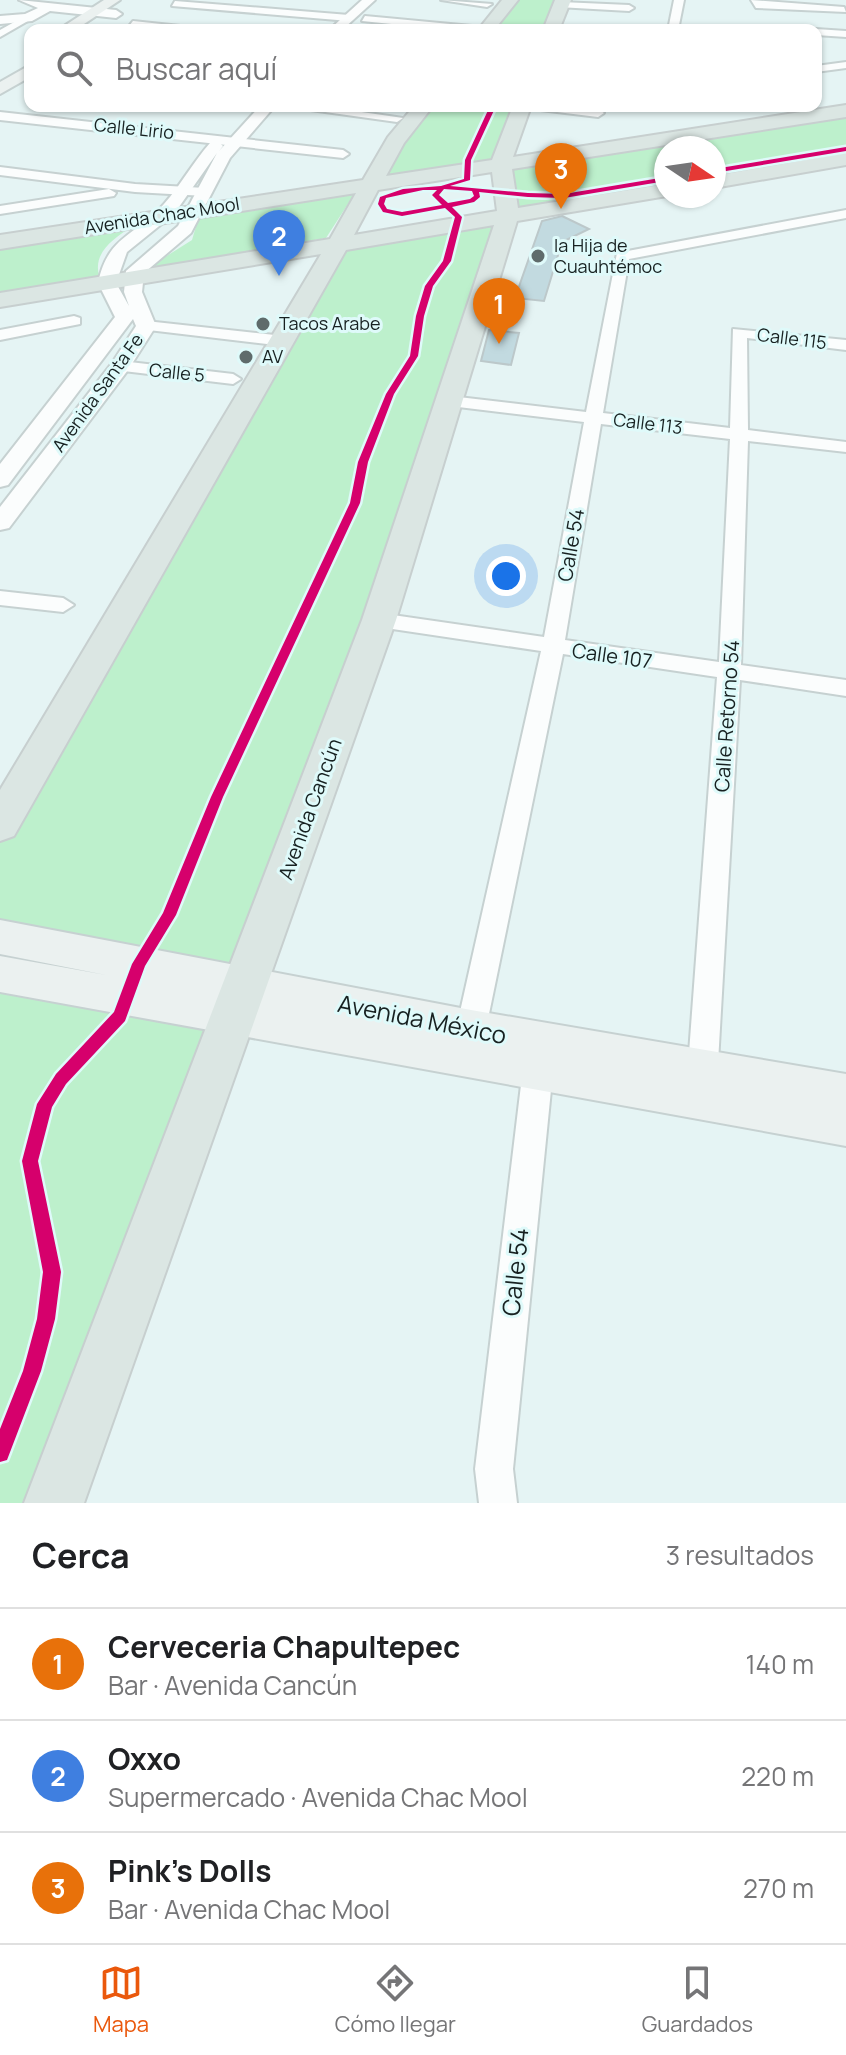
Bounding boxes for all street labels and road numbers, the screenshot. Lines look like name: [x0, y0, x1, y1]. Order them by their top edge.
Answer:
street label: Calle Lirio: [93, 112, 175, 144]
street label: Avenida Chac Mool: [83, 191, 241, 239]
street label: Calle 115: [756, 322, 828, 354]
street label: Avenida Santa Fe: [46, 328, 148, 456]
street label: Calle 5: [148, 357, 206, 387]
street label: Calle 113: [612, 407, 684, 439]
street label: Calle 54: [551, 506, 590, 584]
street label: Calle 107: [570, 637, 654, 674]
street label: Calle Retorno 54: [708, 639, 745, 793]
street label: Avenida Cancún: [271, 734, 348, 883]
street label: Avenida México: [335, 986, 509, 1051]
street label: Calle 54: [493, 1226, 536, 1318]

